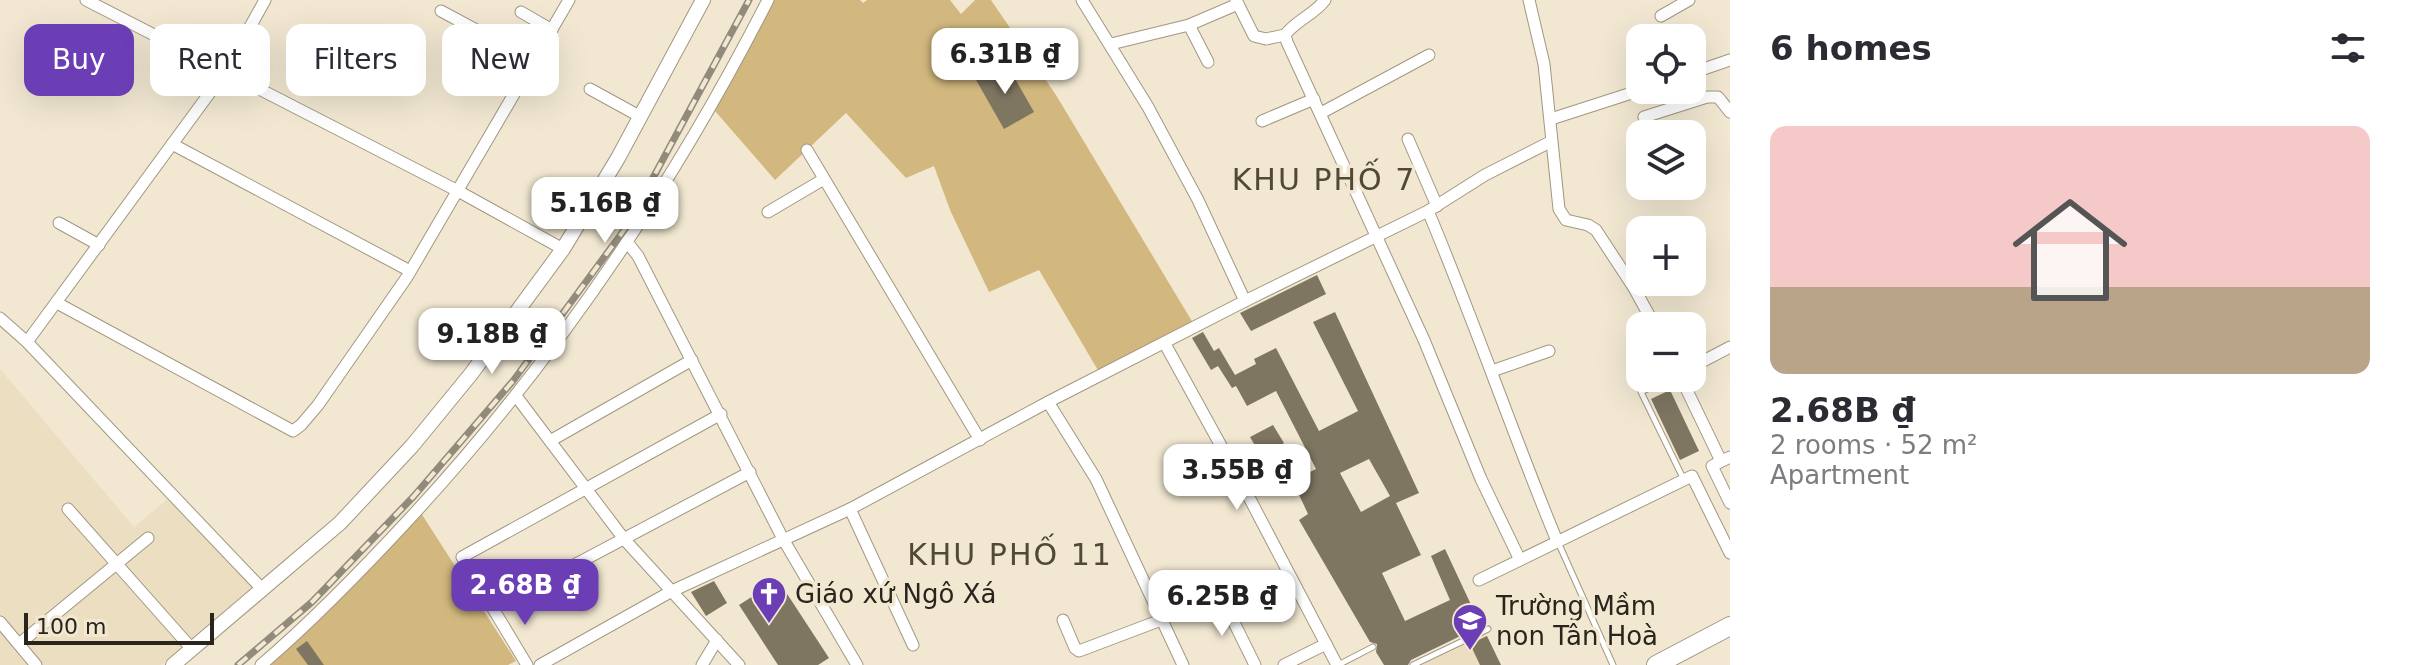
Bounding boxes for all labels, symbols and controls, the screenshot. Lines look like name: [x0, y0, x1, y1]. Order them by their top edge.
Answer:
chip: Buy: [24, 24, 134, 96]
chip: Rent: [150, 24, 270, 96]
chip: Filters: [286, 24, 426, 96]
chip: New: [442, 24, 559, 96]
map controls: [1626, 24, 1706, 392]
button: locate: [1626, 24, 1706, 104]
icon: filters: [2326, 26, 2370, 70]
pin: 6.31B ₫: [931, 28, 1079, 96]
text: 6 homes: [1770, 28, 1932, 68]
text: 6.31B ₫: [949, 39, 1061, 69]
button: layers: [1626, 120, 1706, 200]
district label: KHU PHỐ 7: [1232, 158, 1416, 197]
pin: 5.16B ₫: [531, 177, 679, 245]
icon: home: [1998, 178, 2142, 322]
text: 5.16B ₫: [549, 188, 661, 218]
button: +: [1626, 216, 1706, 296]
pin: 9.18B ₫: [418, 308, 566, 376]
button: −: [1626, 312, 1706, 392]
text: 9.18B ₫: [436, 319, 548, 349]
text: 2.68B ₫: [1770, 390, 1915, 430]
text: 2 rooms · 52 m²: [1770, 430, 1978, 460]
pin: 3.55B ₫: [1163, 444, 1311, 512]
text: 3.55B ₫: [1181, 455, 1293, 485]
text: Apartment: [1770, 460, 1909, 490]
district label: KHU PHỐ 11: [907, 533, 1113, 572]
pin: 2.68B ₫: [451, 559, 599, 627]
text: 2.68B ₫: [469, 570, 581, 600]
pin: 6.25B ₫: [1148, 570, 1296, 638]
church icon: Giáo xứ Ngô Xá: [750, 575, 788, 625]
place label: Giáo xứ Ngô Xá: [795, 579, 996, 609]
text: 6.25B ₫: [1166, 581, 1278, 611]
place label: Trường Mầm non Tân Hoà: [1495, 591, 1658, 651]
school or university icon: Trường Mầm non Tân Hoà: [1451, 602, 1489, 652]
scale bar: [24, 609, 214, 645]
text: 100 m: [36, 614, 106, 639]

